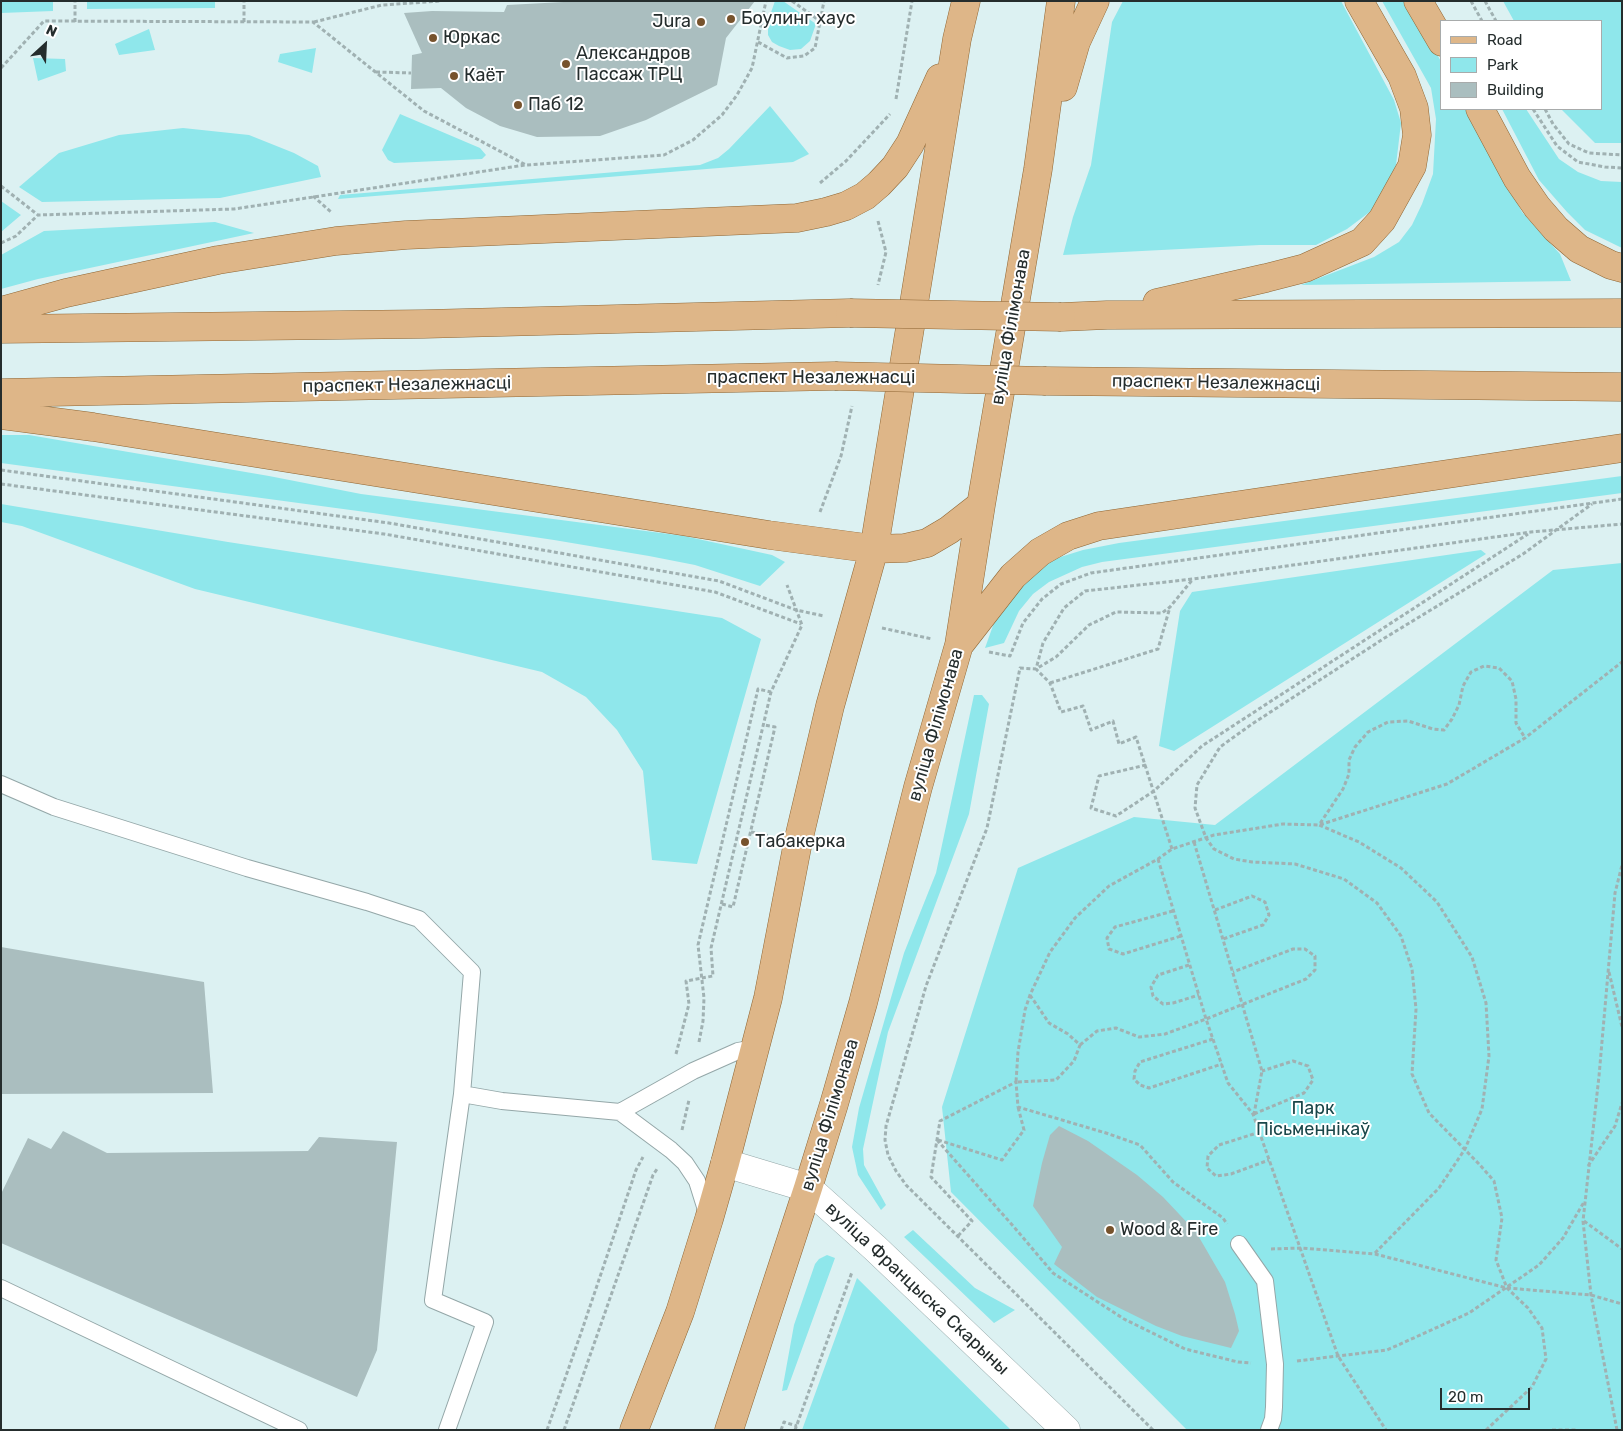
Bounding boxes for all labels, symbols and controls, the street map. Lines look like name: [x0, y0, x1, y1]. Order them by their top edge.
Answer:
place label: Боулинг хаус: [741, 8, 855, 30]
place label: Jura: [652, 11, 691, 33]
marker: Боулинг хаус: [725, 13, 737, 25]
marker: Jura: [695, 16, 707, 28]
north arrow: [20, 20, 70, 70]
legend: [1440, 20, 1603, 110]
text: N: [43, 21, 60, 41]
place label: Юркас: [443, 27, 500, 49]
text: Road: [1487, 31, 1523, 49]
marker: Юркас: [427, 32, 439, 44]
place label: Александров Пассаж ТРЦ: [576, 43, 691, 86]
text: Park: [1487, 56, 1518, 74]
marker: Александров Пассаж ТРЦ: [560, 58, 572, 70]
place label: Каёт: [464, 65, 505, 87]
marker: Каёт: [448, 70, 460, 82]
text: Building: [1487, 81, 1544, 99]
place label: Паб 12: [528, 94, 584, 116]
marker: Паб 12: [512, 99, 524, 111]
street label: вуліца Філімонава: [987, 247, 1035, 407]
street label: праспект Незалежнасці: [707, 367, 915, 389]
street label: праспект Незалежнасці: [1112, 370, 1320, 396]
street label: праспект Незалежнасці: [303, 372, 511, 398]
street label: вуліца Філімонава: [904, 646, 968, 804]
place label: Табакерка: [755, 831, 845, 853]
marker: Табакерка: [739, 836, 751, 848]
street label: вуліца Філімонава: [797, 1036, 863, 1194]
park label: Парк Пісьменнікаў: [1256, 1098, 1370, 1140]
street label: вуліца Францыска Скарыны: [821, 1198, 1013, 1380]
place label: Wood & Fire: [1120, 1219, 1218, 1241]
marker: Wood & Fire: [1104, 1224, 1116, 1236]
scale bar: [1443, 1378, 1533, 1410]
text: 20 m: [1448, 1388, 1483, 1406]

